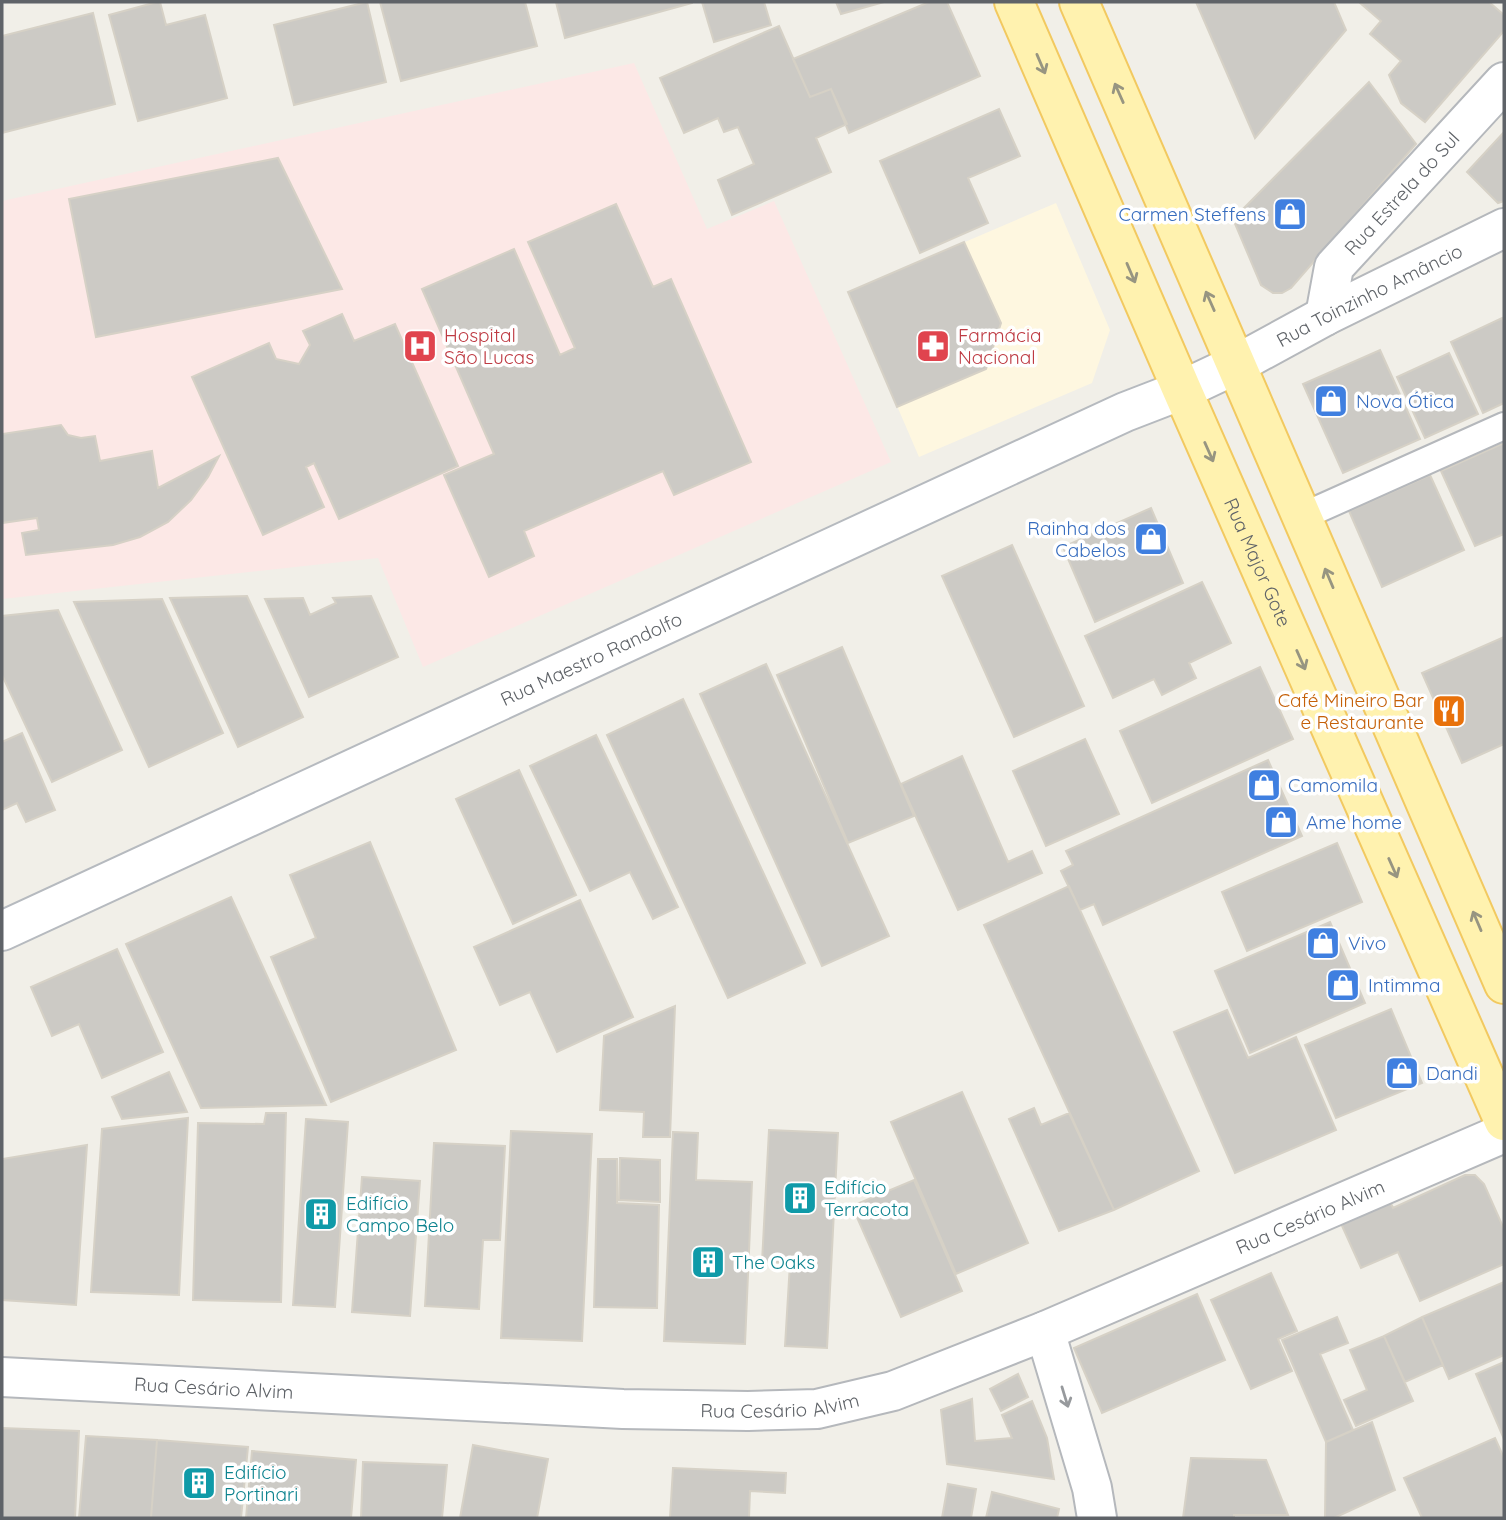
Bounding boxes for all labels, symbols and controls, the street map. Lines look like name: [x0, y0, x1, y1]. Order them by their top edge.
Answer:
one-way arrow: [1035, 53, 1048, 75]
one-way arrow: [1112, 83, 1125, 104]
street label: Rua Estrela do Sul: [1339, 127, 1464, 260]
shop icon: Carmen Steffens: [1271, 195, 1309, 233]
place label: Carmen Steffens: [1118, 202, 1266, 226]
street label: Rua Toinzinho Amâncio: [1272, 238, 1466, 352]
one-way arrow: [1125, 262, 1138, 283]
one-way arrow: [1203, 291, 1216, 313]
place label: Hospital São Lucas: [444, 323, 534, 369]
place label: Farmácia Nacional: [958, 323, 1041, 369]
hospital icon: Hospital São Lucas: [401, 327, 439, 365]
pharmacy icon: Farmácia Nacional: [914, 327, 952, 365]
shop icon: Nova Ótica: [1312, 382, 1350, 420]
place label: Nova Ótica: [1356, 389, 1454, 413]
one-way arrow: [1203, 441, 1216, 462]
street label: Rua Major Gote: [1219, 494, 1297, 630]
place label: Rainha dos Cabelos: [1027, 516, 1126, 562]
shop icon: Rainha dos Cabelos: [1132, 520, 1170, 558]
one-way arrow: [1322, 567, 1335, 589]
street label: Rua Maestro Randolfo: [497, 606, 686, 711]
one-way arrow: [1295, 649, 1308, 670]
place label: Café Mineiro Bar e Restaurante: [1278, 688, 1425, 734]
restaurant icon: Café Mineiro Bar e Restaurante: [1430, 692, 1468, 730]
shop icon: Camomila: [1245, 766, 1283, 804]
place label: Camomila: [1288, 773, 1378, 797]
shop icon: Ame home: [1262, 803, 1300, 841]
place label: Ame home: [1306, 810, 1402, 834]
one-way arrow: [1387, 857, 1400, 878]
one-way arrow: [1470, 911, 1483, 933]
shop icon: Vivo: [1304, 924, 1342, 962]
place label: Vivo: [1348, 931, 1386, 955]
shop icon: Intimma: [1324, 966, 1362, 1004]
place label: Intimma: [1368, 973, 1440, 997]
shop icon: Dandi: [1383, 1054, 1421, 1092]
place label: Dandi: [1426, 1061, 1478, 1085]
street label: Rua Cesário Alvim: [1232, 1174, 1388, 1259]
place label: Edifício Terracota: [824, 1175, 909, 1221]
building icon: Edifício Terracota: [781, 1179, 819, 1217]
place label: Edifício Campo Belo: [346, 1191, 454, 1237]
building icon: Edifício Campo Belo: [302, 1195, 340, 1233]
building icon: The Oaks: [689, 1243, 727, 1281]
place label: The Oaks: [732, 1250, 815, 1274]
street label: Rua Cesário Alvim: [133, 1372, 294, 1404]
one-way arrow: [1059, 1385, 1072, 1407]
street label: Rua Cesário Alvim: [700, 1387, 862, 1423]
place label: Edifício Portinari: [224, 1460, 298, 1506]
building icon: Edifício Portinari: [180, 1464, 218, 1502]

